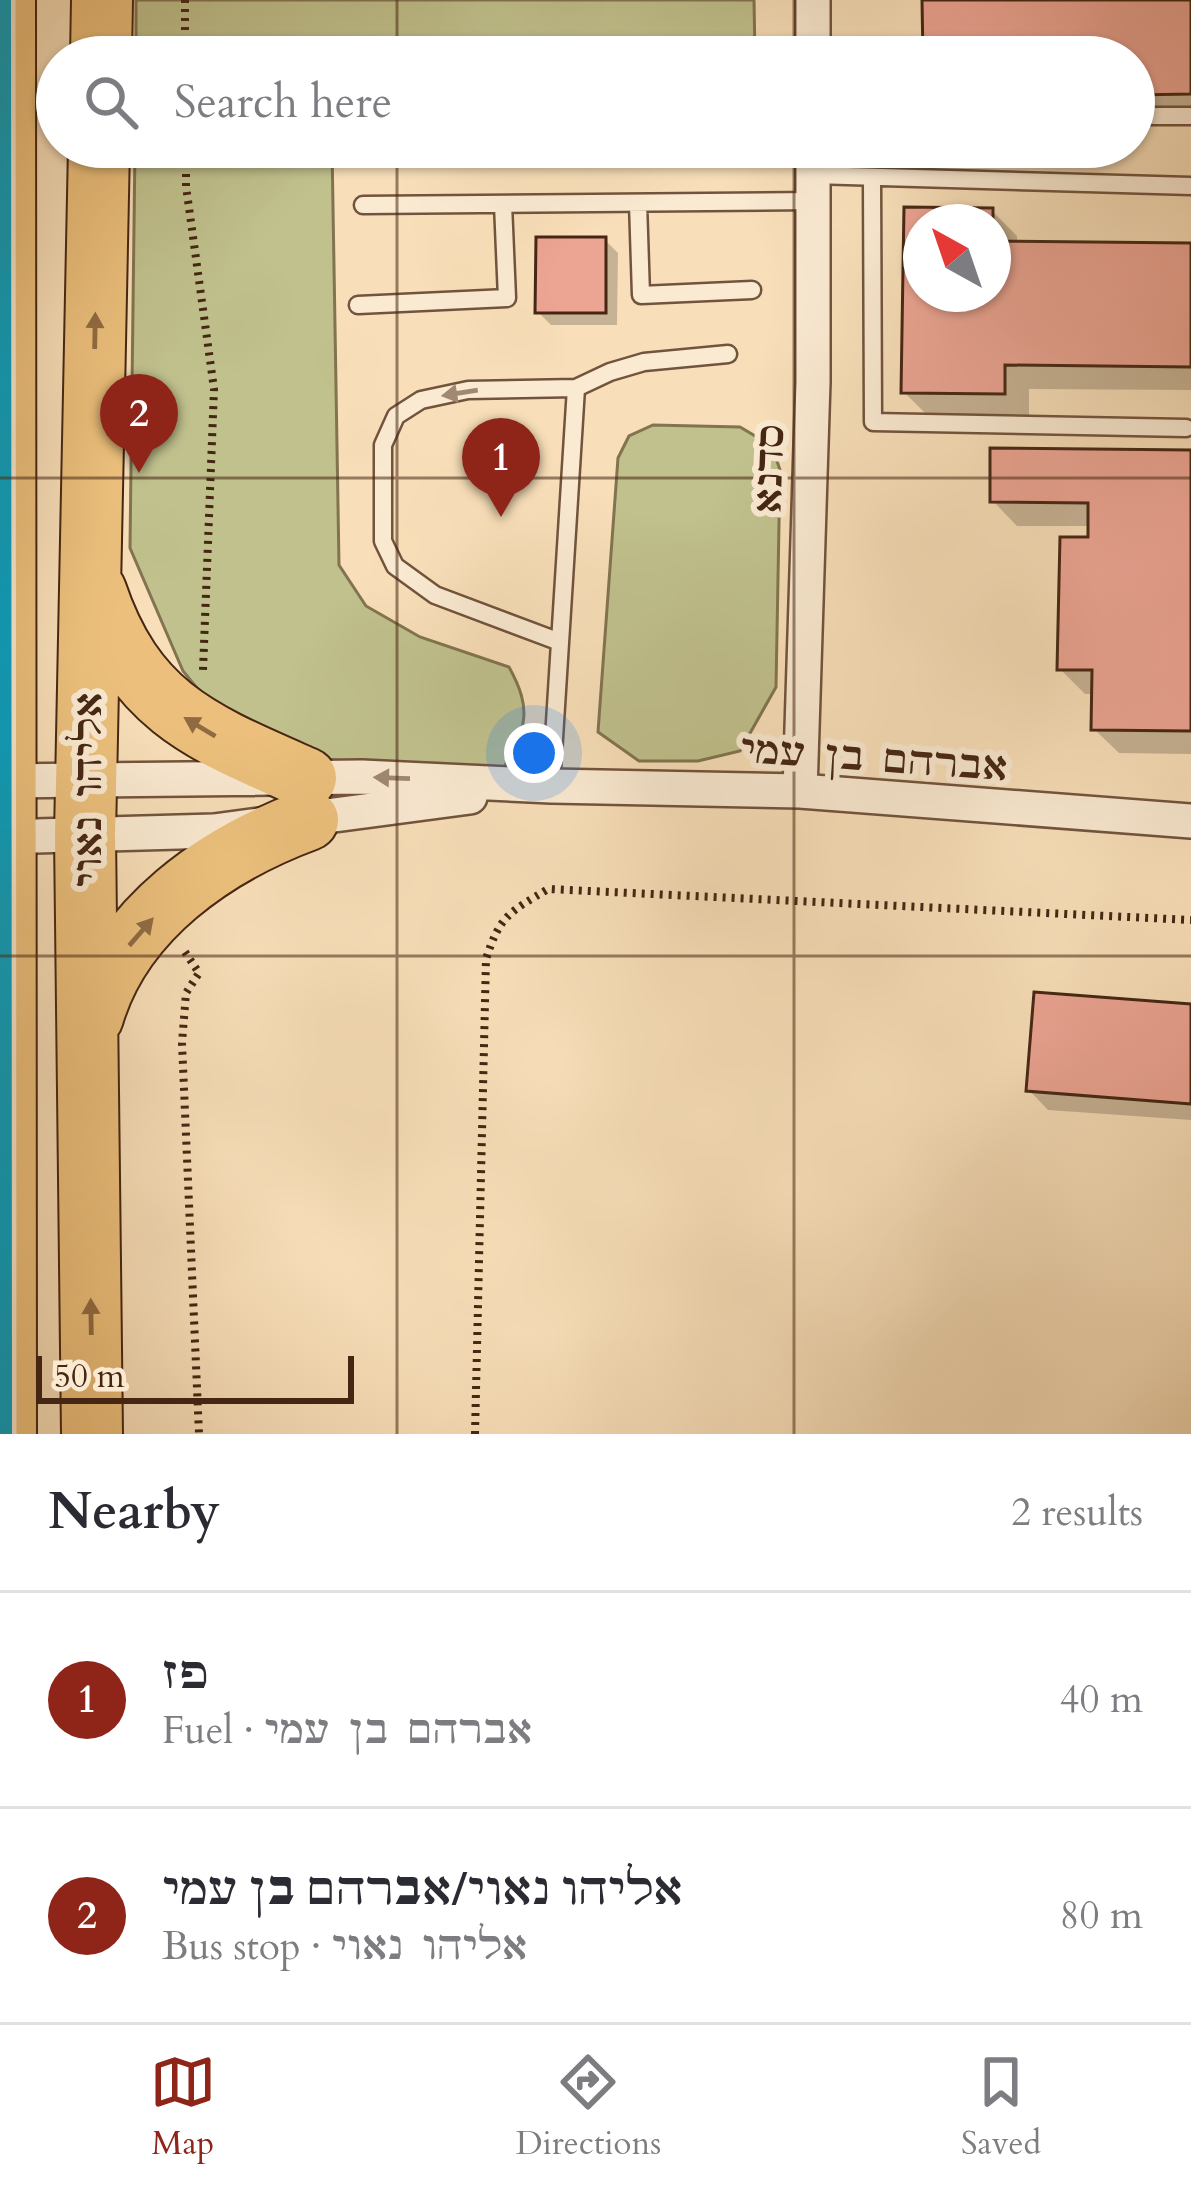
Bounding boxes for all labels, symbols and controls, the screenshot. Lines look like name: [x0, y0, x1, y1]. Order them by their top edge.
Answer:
search box: [36, 36, 1155, 168]
icon: search: [78, 69, 144, 135]
text: Search here: [174, 72, 392, 133]
north arrow: [903, 204, 1011, 312]
one-way arrow: [86, 311, 105, 349]
pin: 2: [100, 374, 178, 473]
one-way arrow: [440, 385, 478, 403]
pin: 1: [462, 418, 540, 517]
street label: סדנא: [741, 422, 798, 514]
street label: אליהו נאוי: [62, 692, 115, 888]
one-way arrow: [183, 717, 217, 738]
your location: [504, 723, 564, 783]
street label: אברהם בן עמי: [738, 723, 1009, 794]
one-way arrow: [372, 768, 410, 787]
one-way arrow: [127, 917, 153, 947]
one-way arrow: [81, 1297, 100, 1335]
scale bar: [36, 1350, 354, 1403]
text: 50 m: [54, 1354, 125, 1399]
text: Nearby: [48, 1477, 220, 1547]
text: 2 results: [1011, 1486, 1143, 1539]
text: פז: [162, 1643, 208, 1704]
text: 1: [77, 1673, 97, 1726]
text: 40 m: [1060, 1673, 1143, 1726]
text: Fuel · אברהם בן עמי: [162, 1704, 532, 1757]
text: אליהו נאוי/אברהם בן עמי: [162, 1859, 683, 1920]
text: 2: [77, 1889, 97, 1942]
text: 80 m: [1060, 1889, 1143, 1942]
text: Bus stop · אליהו נאוי: [162, 1920, 527, 1973]
tab: Map: [150, 2049, 216, 2166]
tab: Directions: [516, 2049, 661, 2166]
tab: Saved: [961, 2049, 1041, 2166]

